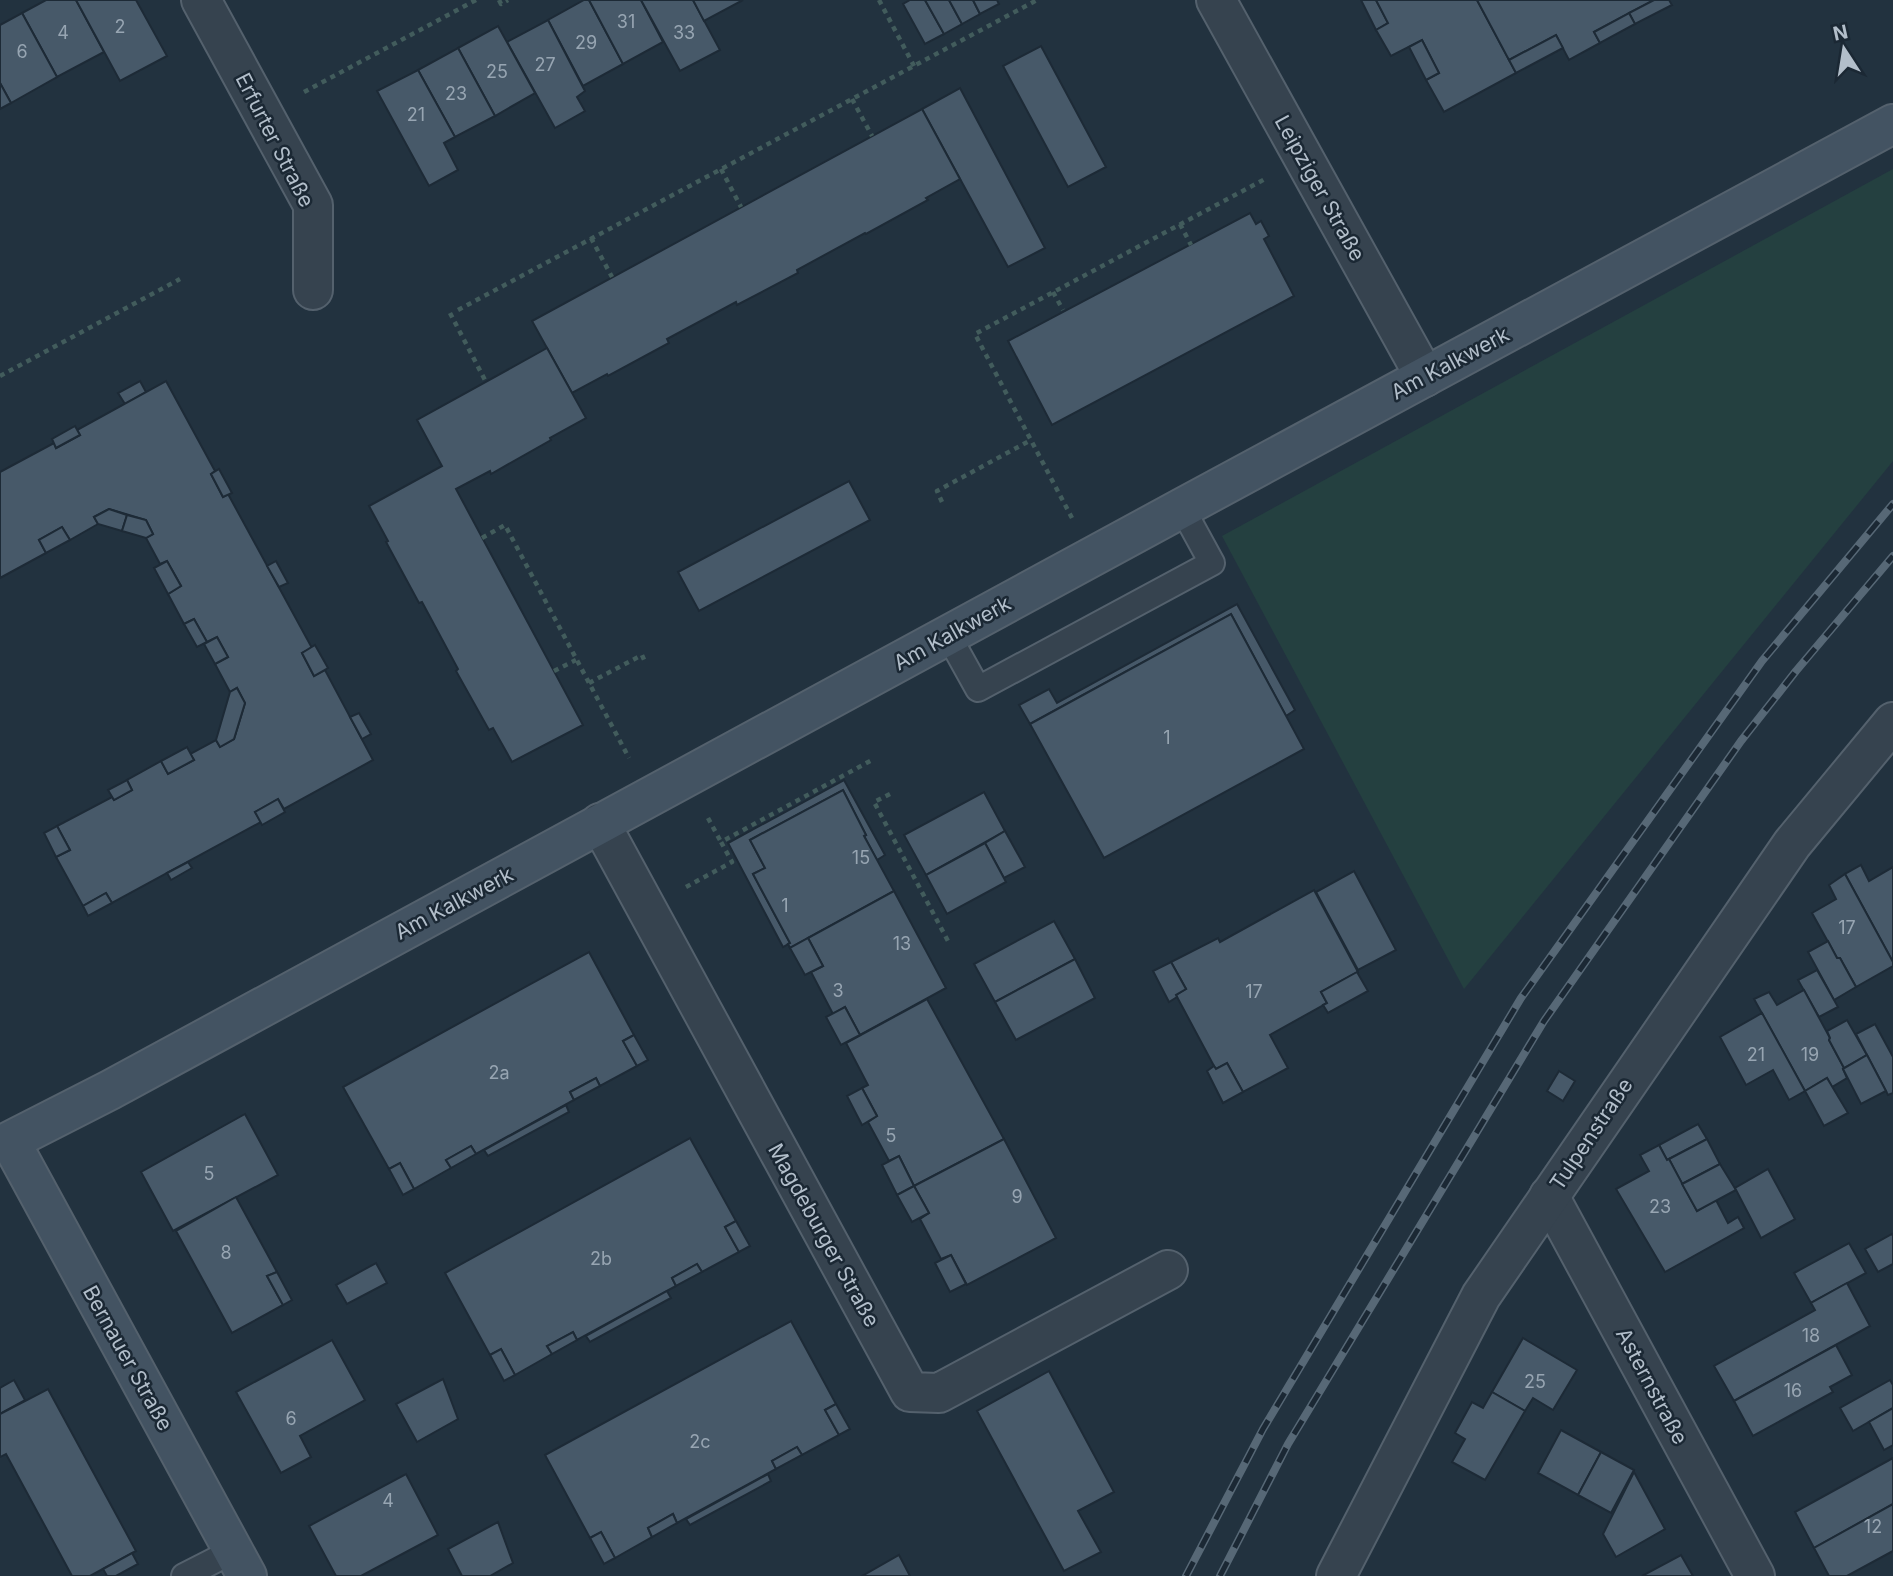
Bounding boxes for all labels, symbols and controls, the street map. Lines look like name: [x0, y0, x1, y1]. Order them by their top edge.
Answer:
house number: 31: [617, 11, 635, 32]
north arrow: [1809, 14, 1879, 84]
house number: 2: [115, 16, 125, 37]
text: N: [1831, 20, 1850, 46]
house number: 4: [57, 22, 69, 43]
house number: 33: [673, 22, 695, 43]
house number: 29: [575, 32, 597, 53]
house number: 6: [16, 41, 28, 62]
house number: 27: [534, 54, 556, 75]
house number: 25: [486, 61, 508, 82]
street label: Erfurter Straße: [230, 69, 320, 211]
house number: 23: [445, 83, 467, 104]
house number: 21: [407, 104, 425, 125]
street label: Leipziger Straße: [1270, 111, 1370, 265]
street label: Am Kalkwerk: [1387, 321, 1514, 405]
street label: Am Kalkwerk: [889, 590, 1015, 675]
house number: 1: [1163, 727, 1171, 748]
house number: 15: [852, 847, 870, 868]
street label: Am Kalkwerk: [391, 861, 518, 945]
house number: 1: [781, 895, 789, 916]
house number: 17: [1838, 917, 1856, 938]
house number: 13: [893, 933, 911, 954]
house number: 3: [832, 980, 844, 1001]
house number: 17: [1245, 981, 1263, 1002]
house number: 21: [1747, 1044, 1765, 1065]
house number: 19: [1801, 1044, 1819, 1065]
house number: 2a: [488, 1062, 510, 1083]
street label: Tulpenstraße: [1544, 1073, 1638, 1195]
house number: 5: [886, 1125, 896, 1146]
street label: Magdeburger Straße: [763, 1139, 885, 1331]
house number: 5: [204, 1163, 214, 1184]
house number: 9: [1011, 1186, 1023, 1207]
house number: 23: [1649, 1196, 1671, 1217]
house number: 8: [220, 1242, 232, 1263]
house number: 2b: [590, 1248, 612, 1269]
street label: Bernauer Straße: [78, 1281, 178, 1435]
street label: Asternstraße: [1611, 1324, 1693, 1448]
house number: 18: [1802, 1325, 1820, 1346]
house number: 25: [1524, 1371, 1546, 1392]
house number: 16: [1784, 1380, 1802, 1401]
house number: 6: [285, 1408, 297, 1429]
house number: 2c: [689, 1431, 711, 1452]
house number: 4: [382, 1490, 394, 1511]
house number: 12: [1864, 1516, 1882, 1537]

